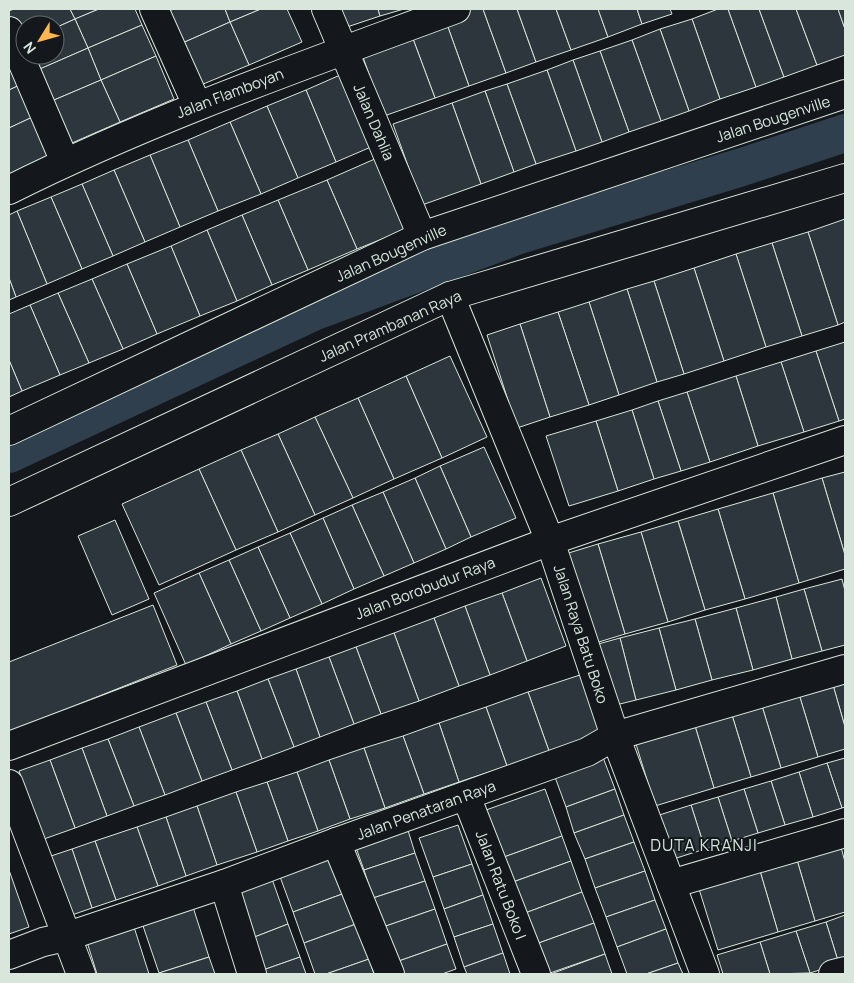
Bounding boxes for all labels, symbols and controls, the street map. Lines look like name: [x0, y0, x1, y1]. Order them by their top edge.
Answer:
north arrow: [15, 15, 65, 65]
text: N: [19, 38, 40, 58]
street label: Jalan Flamboyan: [173, 63, 287, 123]
street label: Jalan Dahlia: [348, 80, 400, 164]
street label: Jalan Bougenville: [713, 91, 833, 147]
street label: Jalan Bougenville: [332, 219, 450, 287]
street label: Jalan Prambanan Raya: [315, 285, 465, 367]
street label: Jalan Borobudur Raya: [352, 552, 498, 624]
street label: Jalan Raya Batu Boko: [549, 562, 613, 706]
street label: Jalan Penataran Raya: [353, 775, 499, 845]
street label: Jalan Ratu Boko I: [471, 827, 531, 943]
district label: DUTA KRANJI: [650, 834, 758, 856]

